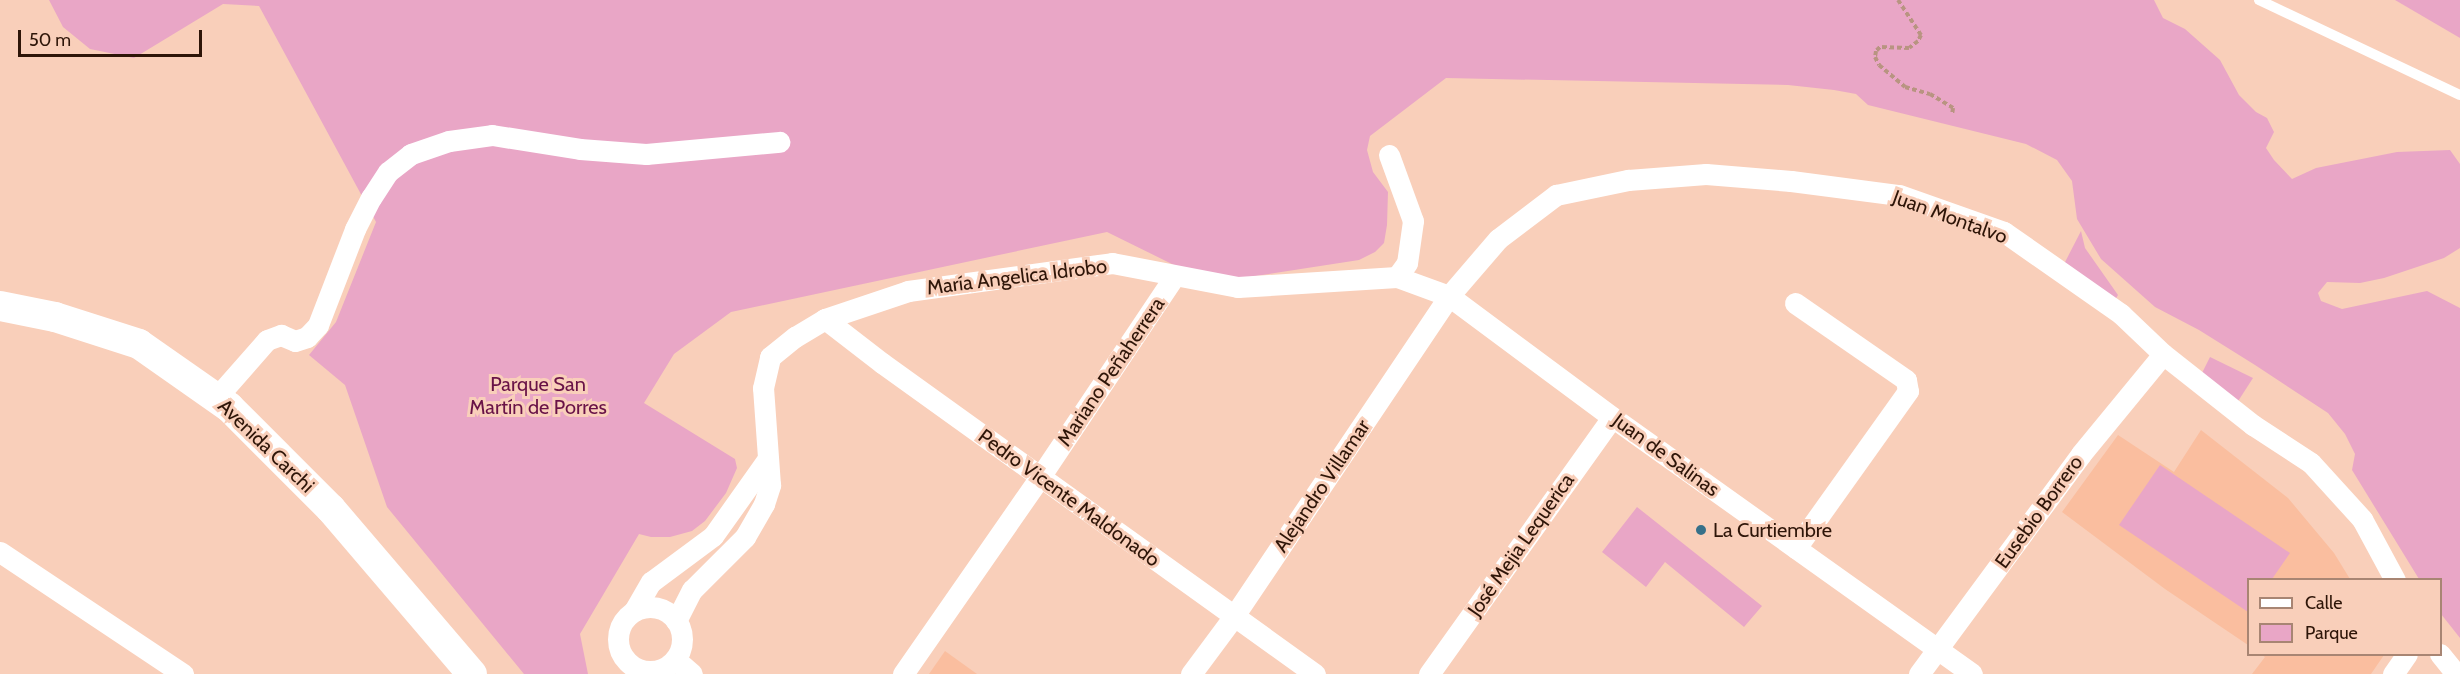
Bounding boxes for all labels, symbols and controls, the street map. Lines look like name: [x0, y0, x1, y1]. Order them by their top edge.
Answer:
scale bar: [21, 18, 206, 56]
text: 50 m: [29, 29, 71, 51]
street label: Juan Montalvo: [1889, 185, 2011, 249]
street label: María Angelica Idrobo: [926, 254, 1108, 300]
street label: Mariano Peñaherrera: [1052, 293, 1170, 451]
park label: Parque San Martín de Porres: [469, 372, 607, 419]
street label: Avenida Carchi: [213, 394, 319, 498]
street label: Juan de Salinas: [1608, 408, 1724, 502]
street label: Alejandro Villamar: [1269, 415, 1375, 557]
street label: Pedro Vicente Maldonado: [974, 424, 1164, 572]
street label: Eusebio Borrero: [1990, 451, 2088, 573]
street label: José Mejia Lequerica: [1463, 469, 1579, 621]
place label: La Curtiembre: [1713, 518, 1832, 542]
marker: La Curtiembre: [1694, 523, 1708, 537]
legend: [2247, 578, 2442, 656]
text: Calle: [2305, 592, 2342, 614]
text: Parque: [2305, 622, 2358, 644]

